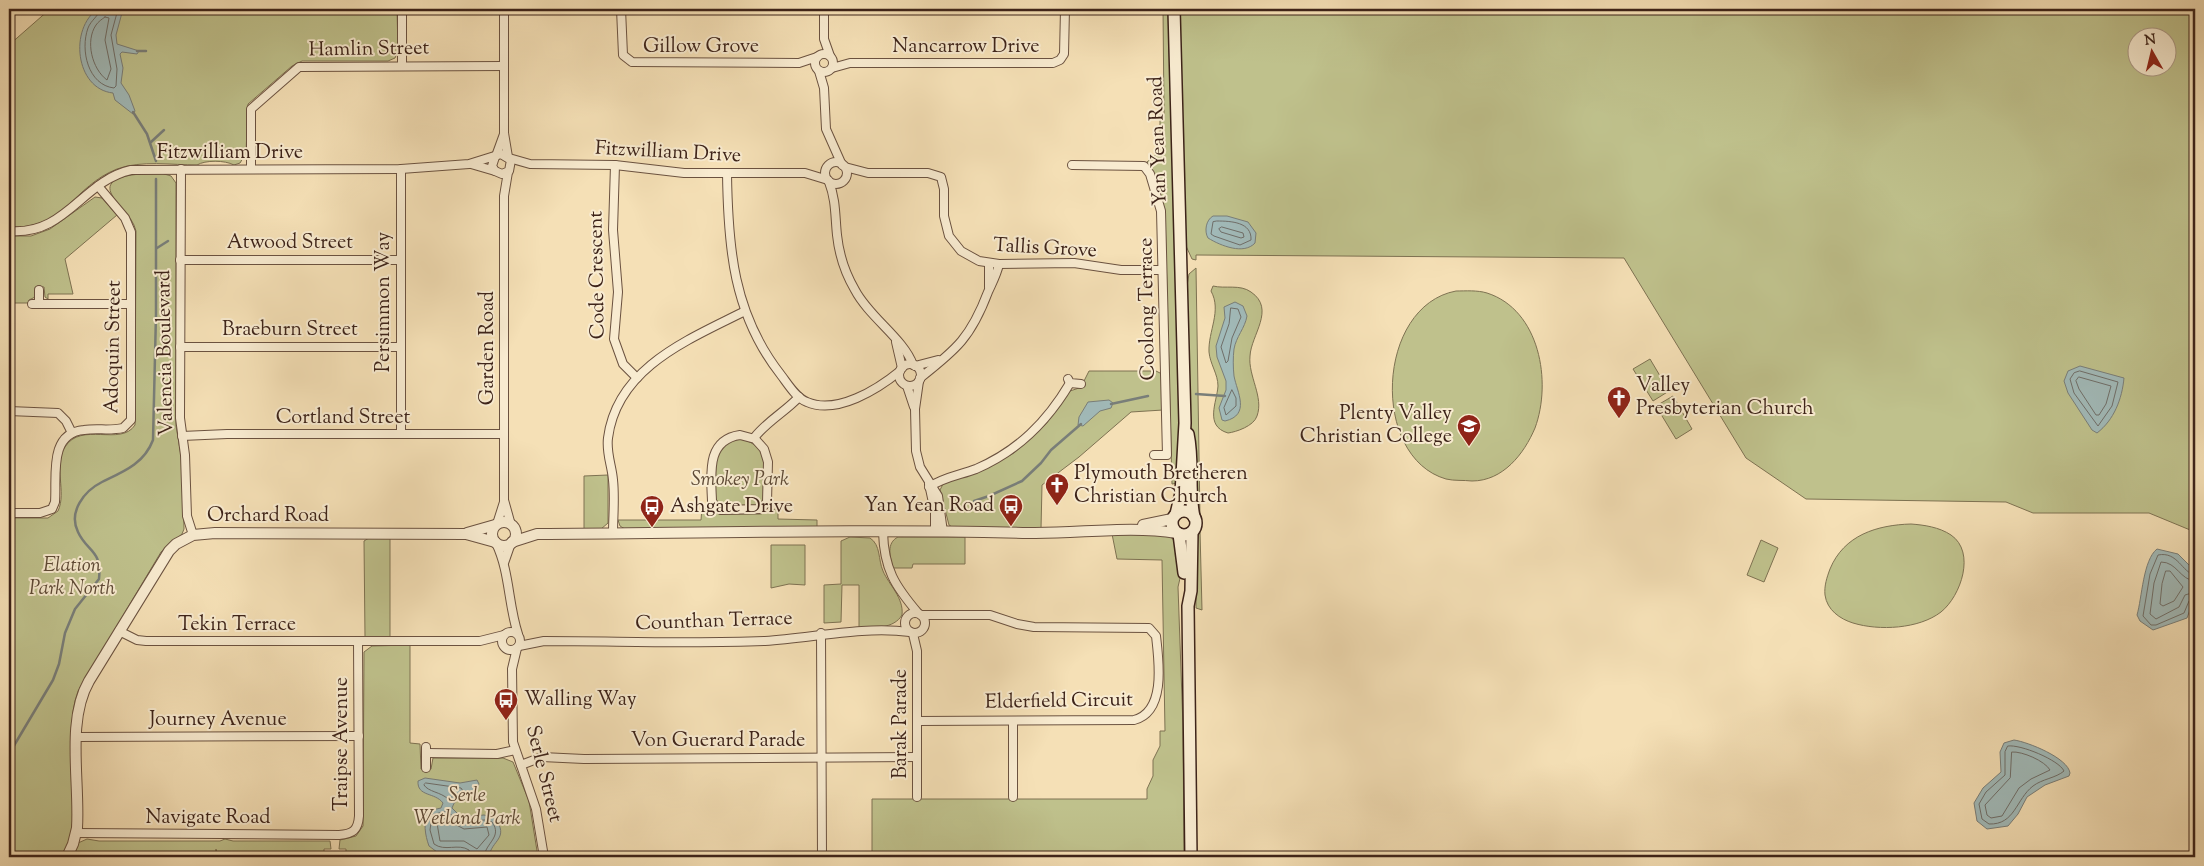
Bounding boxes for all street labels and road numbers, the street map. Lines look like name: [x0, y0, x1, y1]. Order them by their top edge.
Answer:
street label: Gillow Grove: [643, 33, 759, 62]
street label: Nancarrow Drive: [892, 33, 1040, 62]
street label: Hamlin Street: [308, 34, 430, 66]
street label: Yan Yean Road: [1142, 76, 1176, 206]
street label: Fitzwilliam Drive: [594, 135, 742, 171]
street label: Fitzwilliam Drive: [157, 139, 303, 168]
street label: Code Crescent: [582, 210, 614, 340]
street label: Atwood Street: [227, 229, 353, 258]
street label: Persimmon Way: [370, 232, 399, 372]
street label: Tallis Grove: [992, 232, 1098, 266]
street label: Coolong Terrace: [1132, 237, 1164, 381]
street label: Valencia Boulevard: [150, 270, 182, 436]
street label: Adoquin Street: [98, 280, 130, 414]
street label: Garden Road: [474, 291, 503, 405]
street label: Braeburn Street: [222, 316, 358, 345]
street label: Cortland Street: [276, 404, 410, 433]
street label: Orchard Road: [207, 502, 329, 531]
street label: Counthan Terrace: [635, 605, 793, 639]
street label: Tekin Terrace: [178, 611, 296, 640]
street label: Barak Parade: [887, 669, 916, 779]
street label: Traipse Avenue: [328, 677, 357, 811]
street label: Elderfield Circuit: [985, 686, 1134, 718]
street label: Journey Avenue: [148, 706, 287, 735]
street label: Serle Street: [517, 722, 569, 826]
street label: Von Guerard Parade: [631, 727, 805, 756]
street label: Navigate Road: [146, 804, 271, 833]

